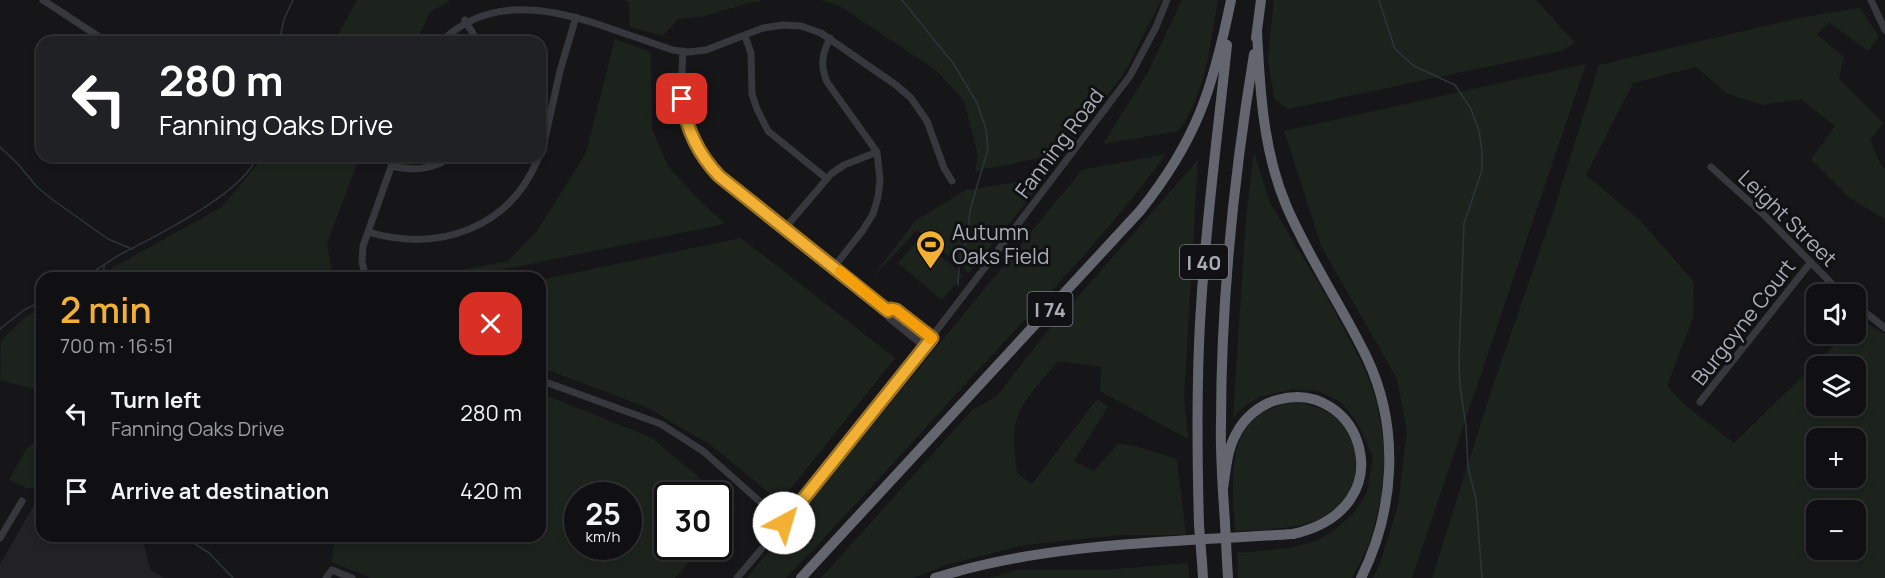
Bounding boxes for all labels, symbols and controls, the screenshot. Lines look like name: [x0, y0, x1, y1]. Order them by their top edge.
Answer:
text: 280 m: [159, 51, 284, 109]
icon: left: [60, 60, 138, 138]
pin: [656, 73, 707, 124]
icon: arrive: [665, 82, 698, 115]
street label: Fanning Road: [1009, 82, 1109, 204]
text: Fanning Oaks Drive: [159, 106, 393, 143]
street label: Leight Street: [1733, 164, 1843, 272]
place label: Autumn Oaks Field: [952, 218, 1049, 270]
sports icon: Autumn Oaks Field: [915, 228, 947, 270]
road number: I 40: [1180, 245, 1228, 279]
street label: Burgoyne Court: [1685, 253, 1801, 391]
map controls: [1806, 284, 1866, 560]
button: sound: [1806, 284, 1866, 344]
text: 2 min: [60, 285, 152, 334]
button: close: [459, 292, 522, 355]
road number: I 74: [1028, 292, 1072, 326]
text: 700 m · 16:51: [60, 332, 173, 359]
button: layers: [1806, 356, 1866, 416]
text: Turn left: [111, 385, 201, 415]
icon: left: [60, 397, 93, 430]
text: 280 m: [460, 398, 522, 428]
text: Fanning Oaks Drive: [111, 415, 285, 442]
button: +: [1806, 428, 1866, 488]
icon: arrive: [60, 475, 93, 508]
text: Arrive at destination: [111, 476, 329, 506]
text: 420 m: [460, 476, 522, 506]
speed limit sign: 30: [654, 482, 732, 560]
position arrow: [752, 491, 816, 555]
text: 25: [585, 493, 621, 534]
button: −: [1806, 500, 1866, 560]
text: km/h: [586, 526, 620, 547]

